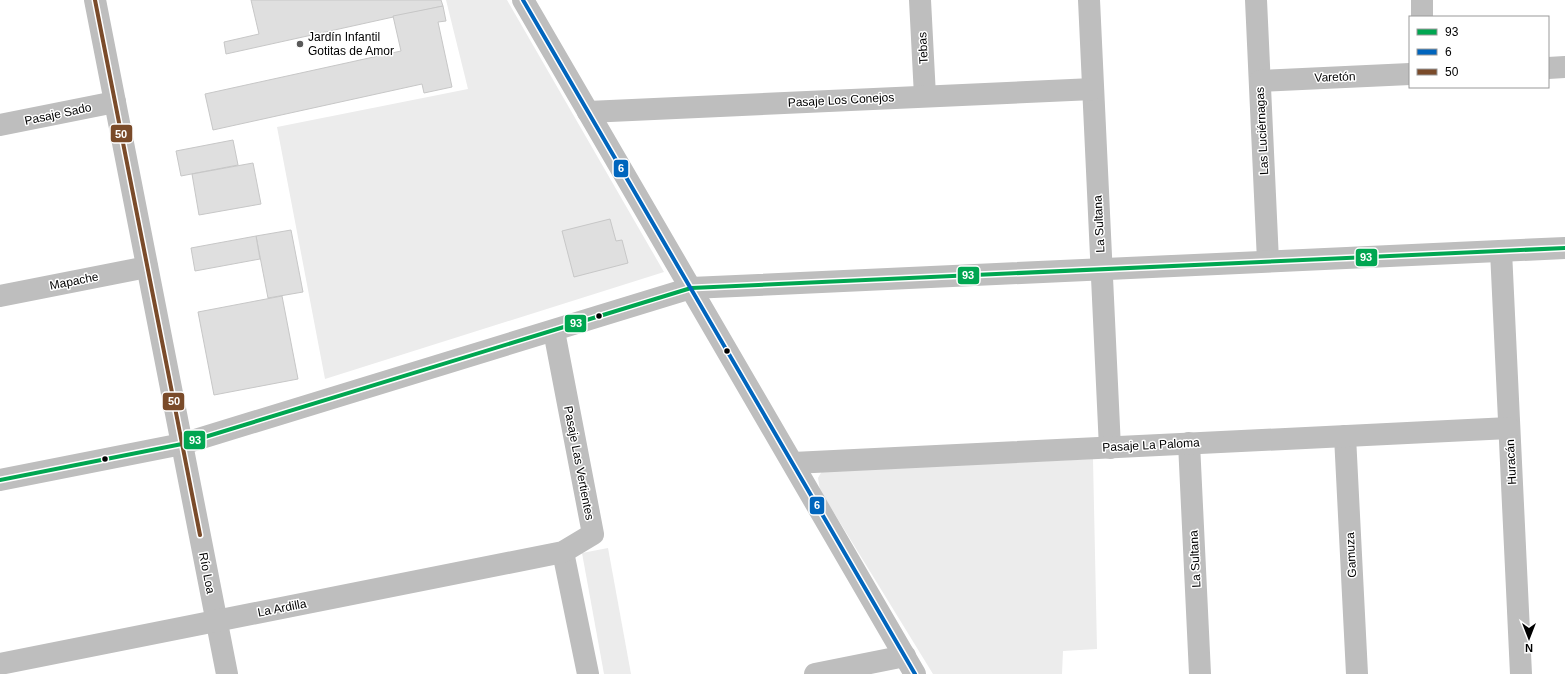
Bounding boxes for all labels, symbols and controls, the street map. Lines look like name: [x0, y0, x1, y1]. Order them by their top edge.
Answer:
legend: [1409, 16, 1549, 88]
text: 93: [1445, 25, 1459, 39]
place label: Jardín Infantil Gotitas de Amor: [308, 30, 394, 58]
street label: Tebas: [915, 32, 931, 64]
marker: Jardín Infantil Gotitas de Amor: [295, 39, 305, 49]
text: 6: [1445, 45, 1452, 59]
text: 50: [1445, 65, 1459, 79]
street label: Varetón: [1314, 69, 1356, 85]
street label: Las Luciérnagas: [1253, 87, 1271, 175]
street label: Pasaje Los Conejos: [787, 90, 895, 110]
street label: Pasaje Sado: [23, 100, 93, 128]
line badge: 50: [110, 124, 133, 143]
text: 50: [115, 128, 127, 140]
line badge: 6: [613, 159, 629, 178]
text: 6: [618, 162, 624, 174]
street label: La Sultana: [1090, 195, 1107, 253]
line badge: 93: [1355, 248, 1378, 267]
text: 93: [1360, 251, 1372, 263]
line badge: 93: [957, 266, 980, 285]
street label: Mapache: [48, 269, 100, 293]
text: 93: [962, 269, 974, 281]
unlabelled marker: [594, 311, 604, 321]
line badge: 93: [564, 314, 587, 333]
text: 93: [570, 317, 582, 329]
unlabelled marker: [722, 346, 732, 356]
line badge: 50: [162, 392, 185, 411]
text: 50: [168, 395, 180, 407]
street label: Pasaje Las Vertientes: [561, 405, 597, 521]
line badge: 93: [183, 430, 206, 450]
text: 93: [189, 434, 201, 446]
street label: Pasaje La Paloma: [1102, 435, 1200, 455]
street label: Huracán: [1503, 439, 1519, 485]
unlabelled marker: [100, 454, 110, 464]
line badge: 6: [809, 496, 825, 515]
text: 6: [814, 499, 820, 511]
street label: La Sultana: [1186, 530, 1203, 588]
street label: Gamuza: [1343, 532, 1359, 578]
street label: Río Loa: [196, 551, 218, 595]
street label: La Ardilla: [256, 596, 308, 620]
north arrow: [1509, 618, 1549, 658]
text: N: [1525, 642, 1533, 654]

